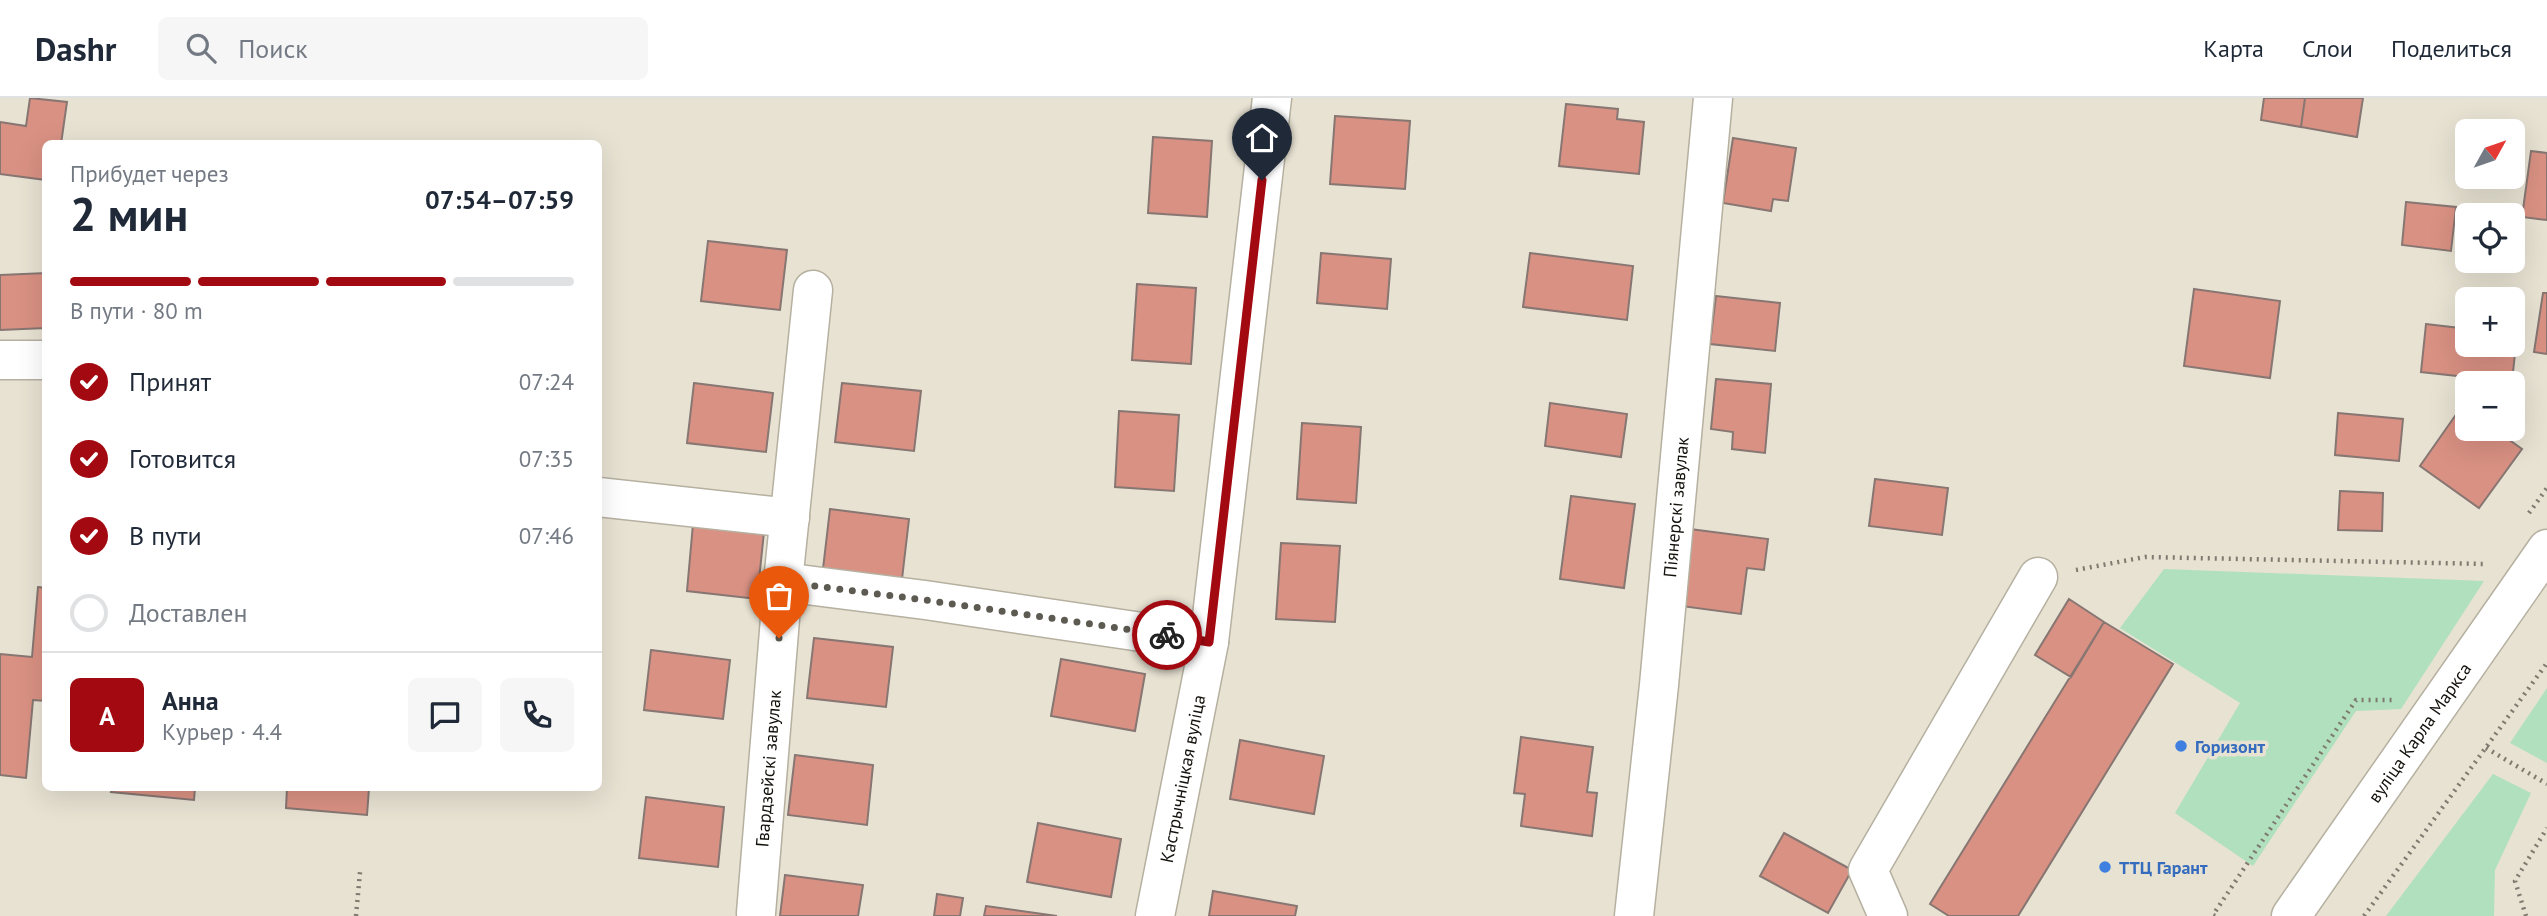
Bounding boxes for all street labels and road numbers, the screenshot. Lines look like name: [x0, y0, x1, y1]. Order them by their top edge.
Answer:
street label: Піянерскі завулак: [1657, 436, 1693, 578]
street label: вуліца Карла Маркса: [2362, 658, 2476, 807]
street label: Гвардзейскі завулак: [750, 689, 786, 848]
street label: Кастрычніцкая вуліца: [1154, 693, 1210, 865]

